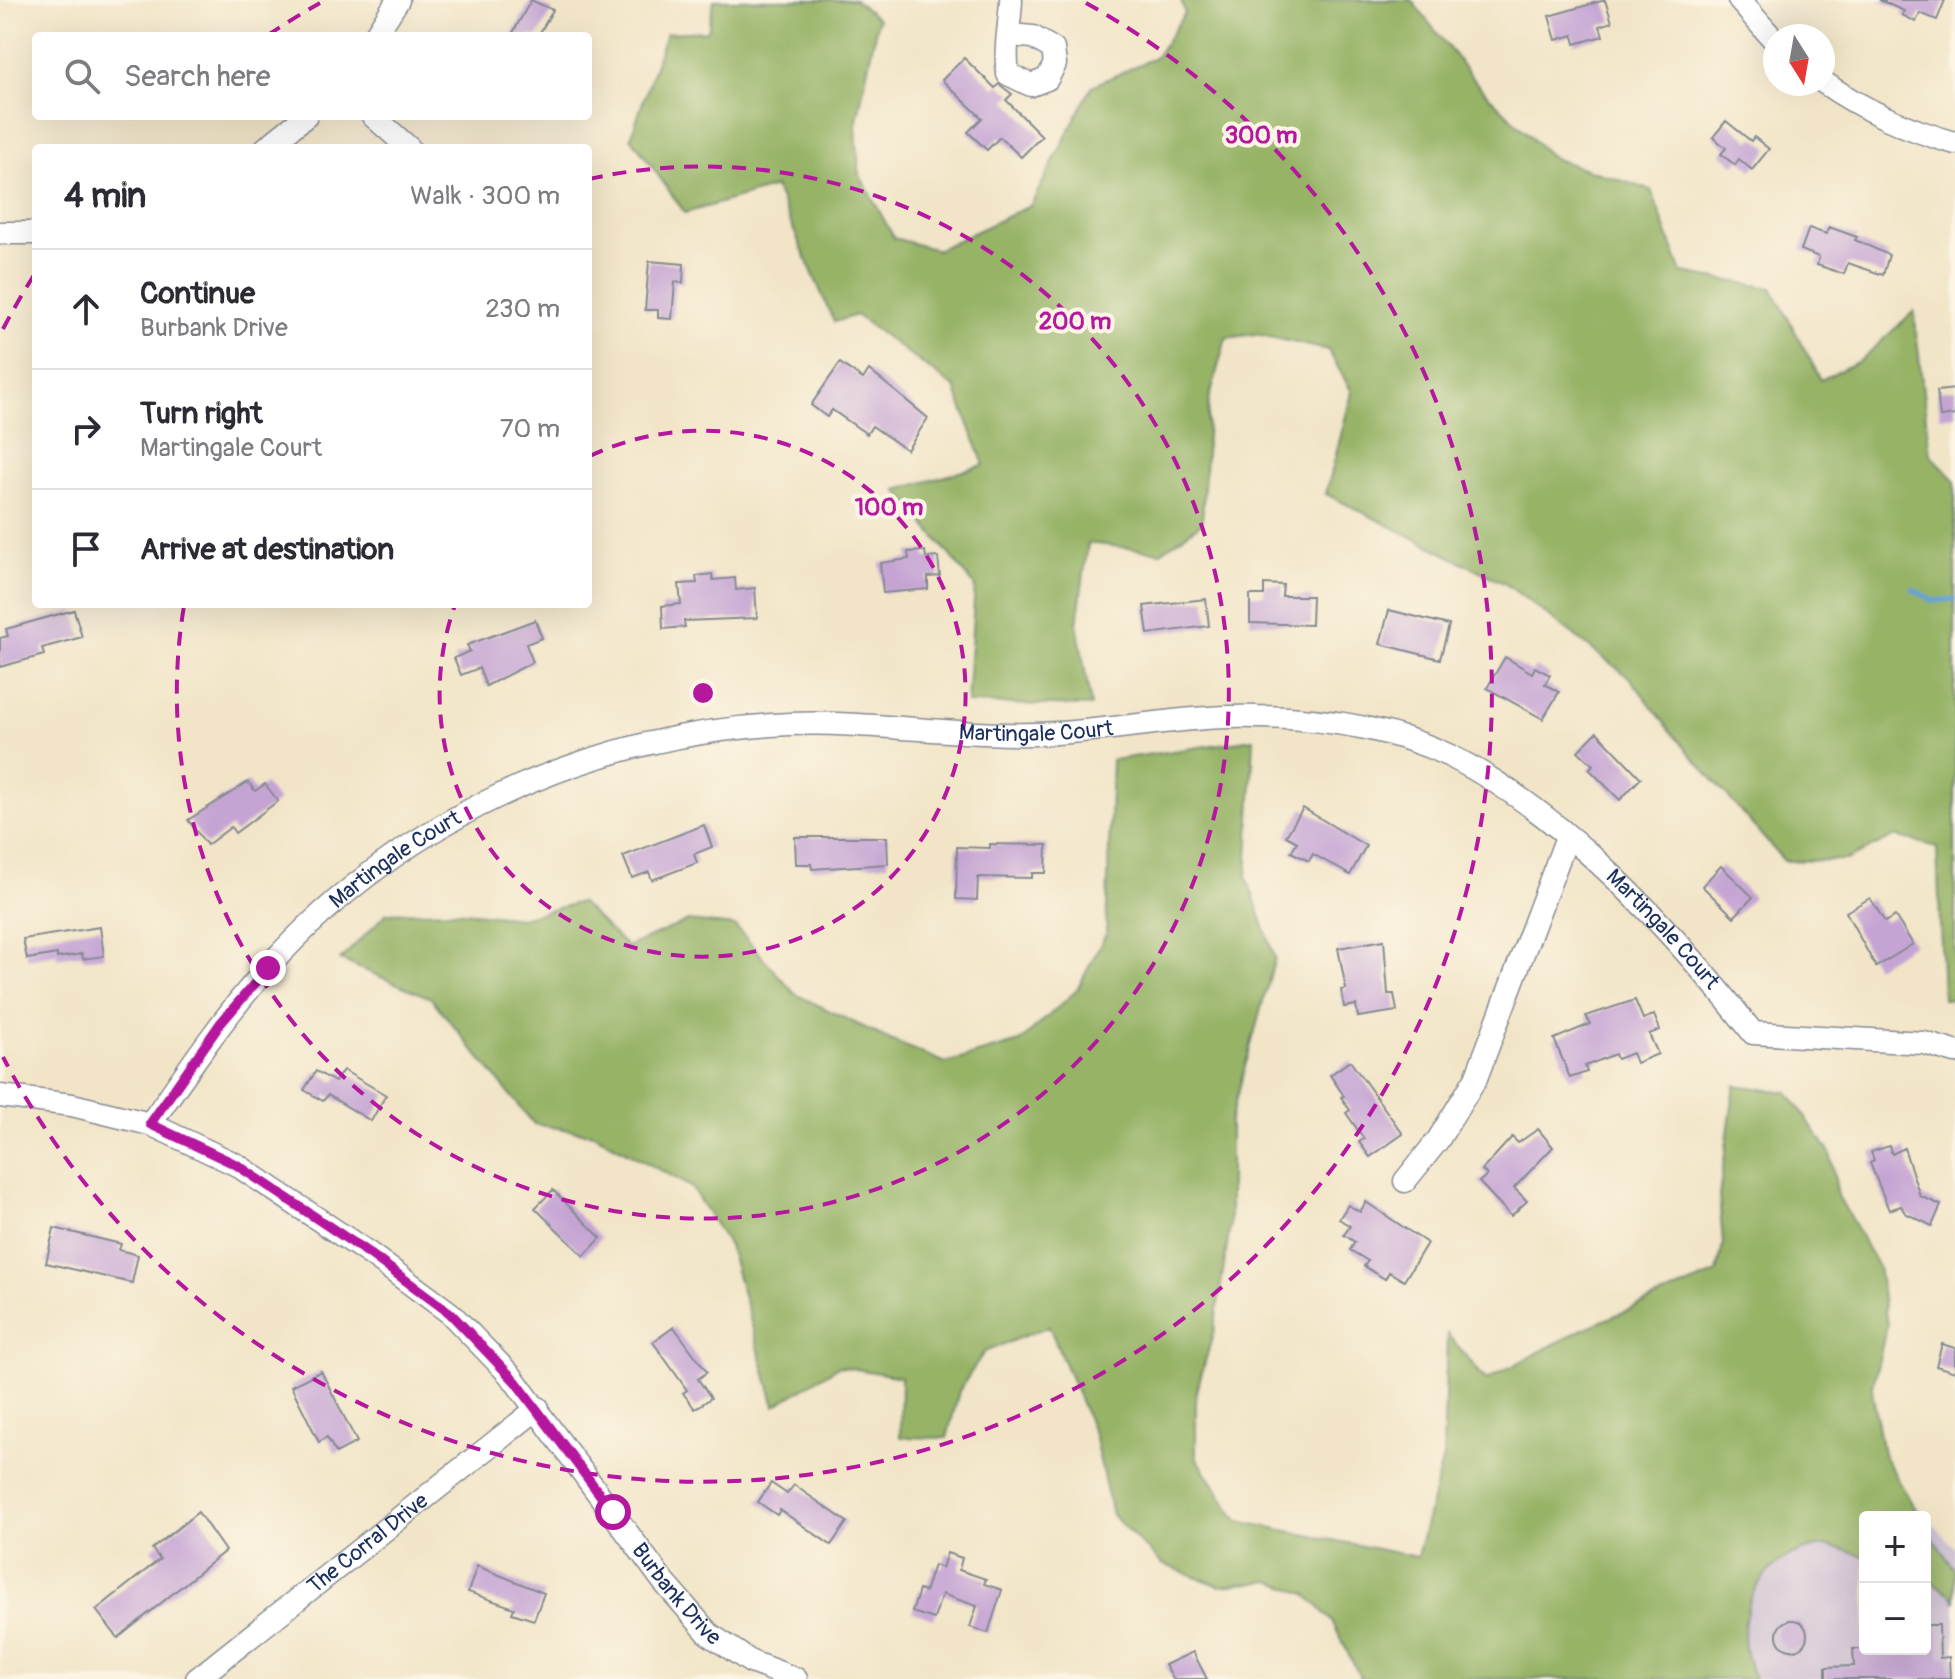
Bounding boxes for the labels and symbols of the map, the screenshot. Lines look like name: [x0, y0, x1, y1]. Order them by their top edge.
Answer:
north arrow: [1763, 24, 1835, 96]
text: 300 m: [1225, 121, 1297, 150]
text: 200 m: [1039, 307, 1111, 336]
text: 100 m: [855, 493, 923, 522]
centre of rings: [689, 679, 717, 707]
street label: Martingale Court: [958, 714, 1115, 748]
street label: Martingale Court: [324, 804, 466, 915]
street label: Martingale Court: [1600, 863, 1726, 995]
route end: [250, 950, 286, 986]
street label: The Corral Drive: [302, 1487, 434, 1600]
route start: [595, 1494, 631, 1530]
street label: Burbank Drive: [626, 1537, 726, 1652]

